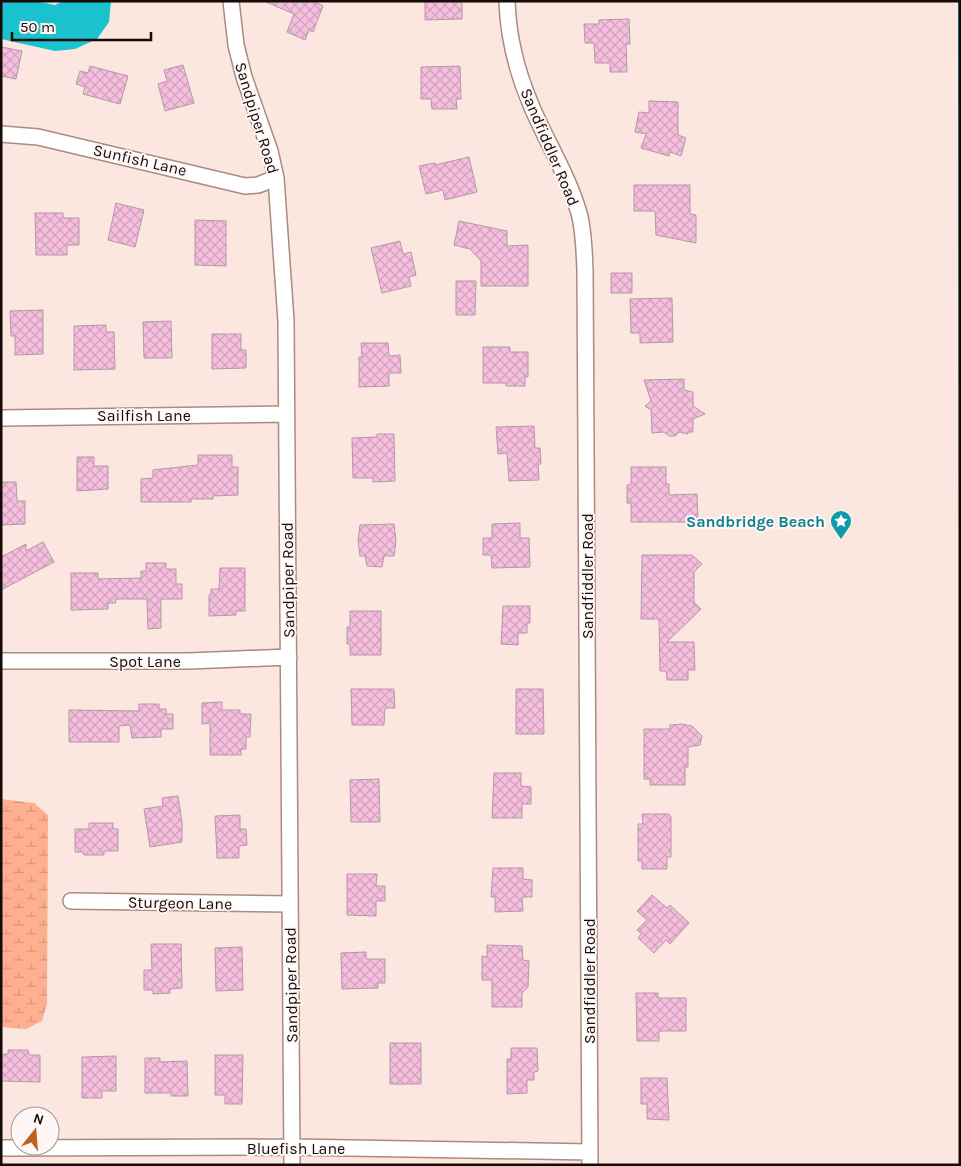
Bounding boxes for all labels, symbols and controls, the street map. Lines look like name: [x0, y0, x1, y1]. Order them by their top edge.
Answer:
scale bar: [12, 10, 151, 42]
text: 50 m: [20, 18, 55, 36]
street label: Sandpiper Road: [231, 60, 283, 176]
street label: Sandfiddler Road: [517, 85, 583, 209]
street label: Sunfish Lane: [91, 140, 189, 180]
street label: Sailfish Lane: [97, 406, 191, 425]
place icon: Sandbridge Beach: [829, 509, 853, 540]
place label: Sandbridge Beach: [686, 512, 825, 531]
street label: Sandfiddler Road: [578, 513, 597, 639]
street label: Sandpiper Road: [277, 522, 299, 638]
street label: Spot Lane: [109, 652, 181, 671]
street label: Sturgeon Lane: [128, 893, 232, 913]
street label: Sandfiddler Road: [580, 918, 599, 1044]
street label: Sandpiper Road: [280, 927, 302, 1043]
north arrow: [10, 1106, 60, 1156]
text: N: [31, 1109, 46, 1129]
street label: Bluefish Lane: [247, 1139, 345, 1158]

